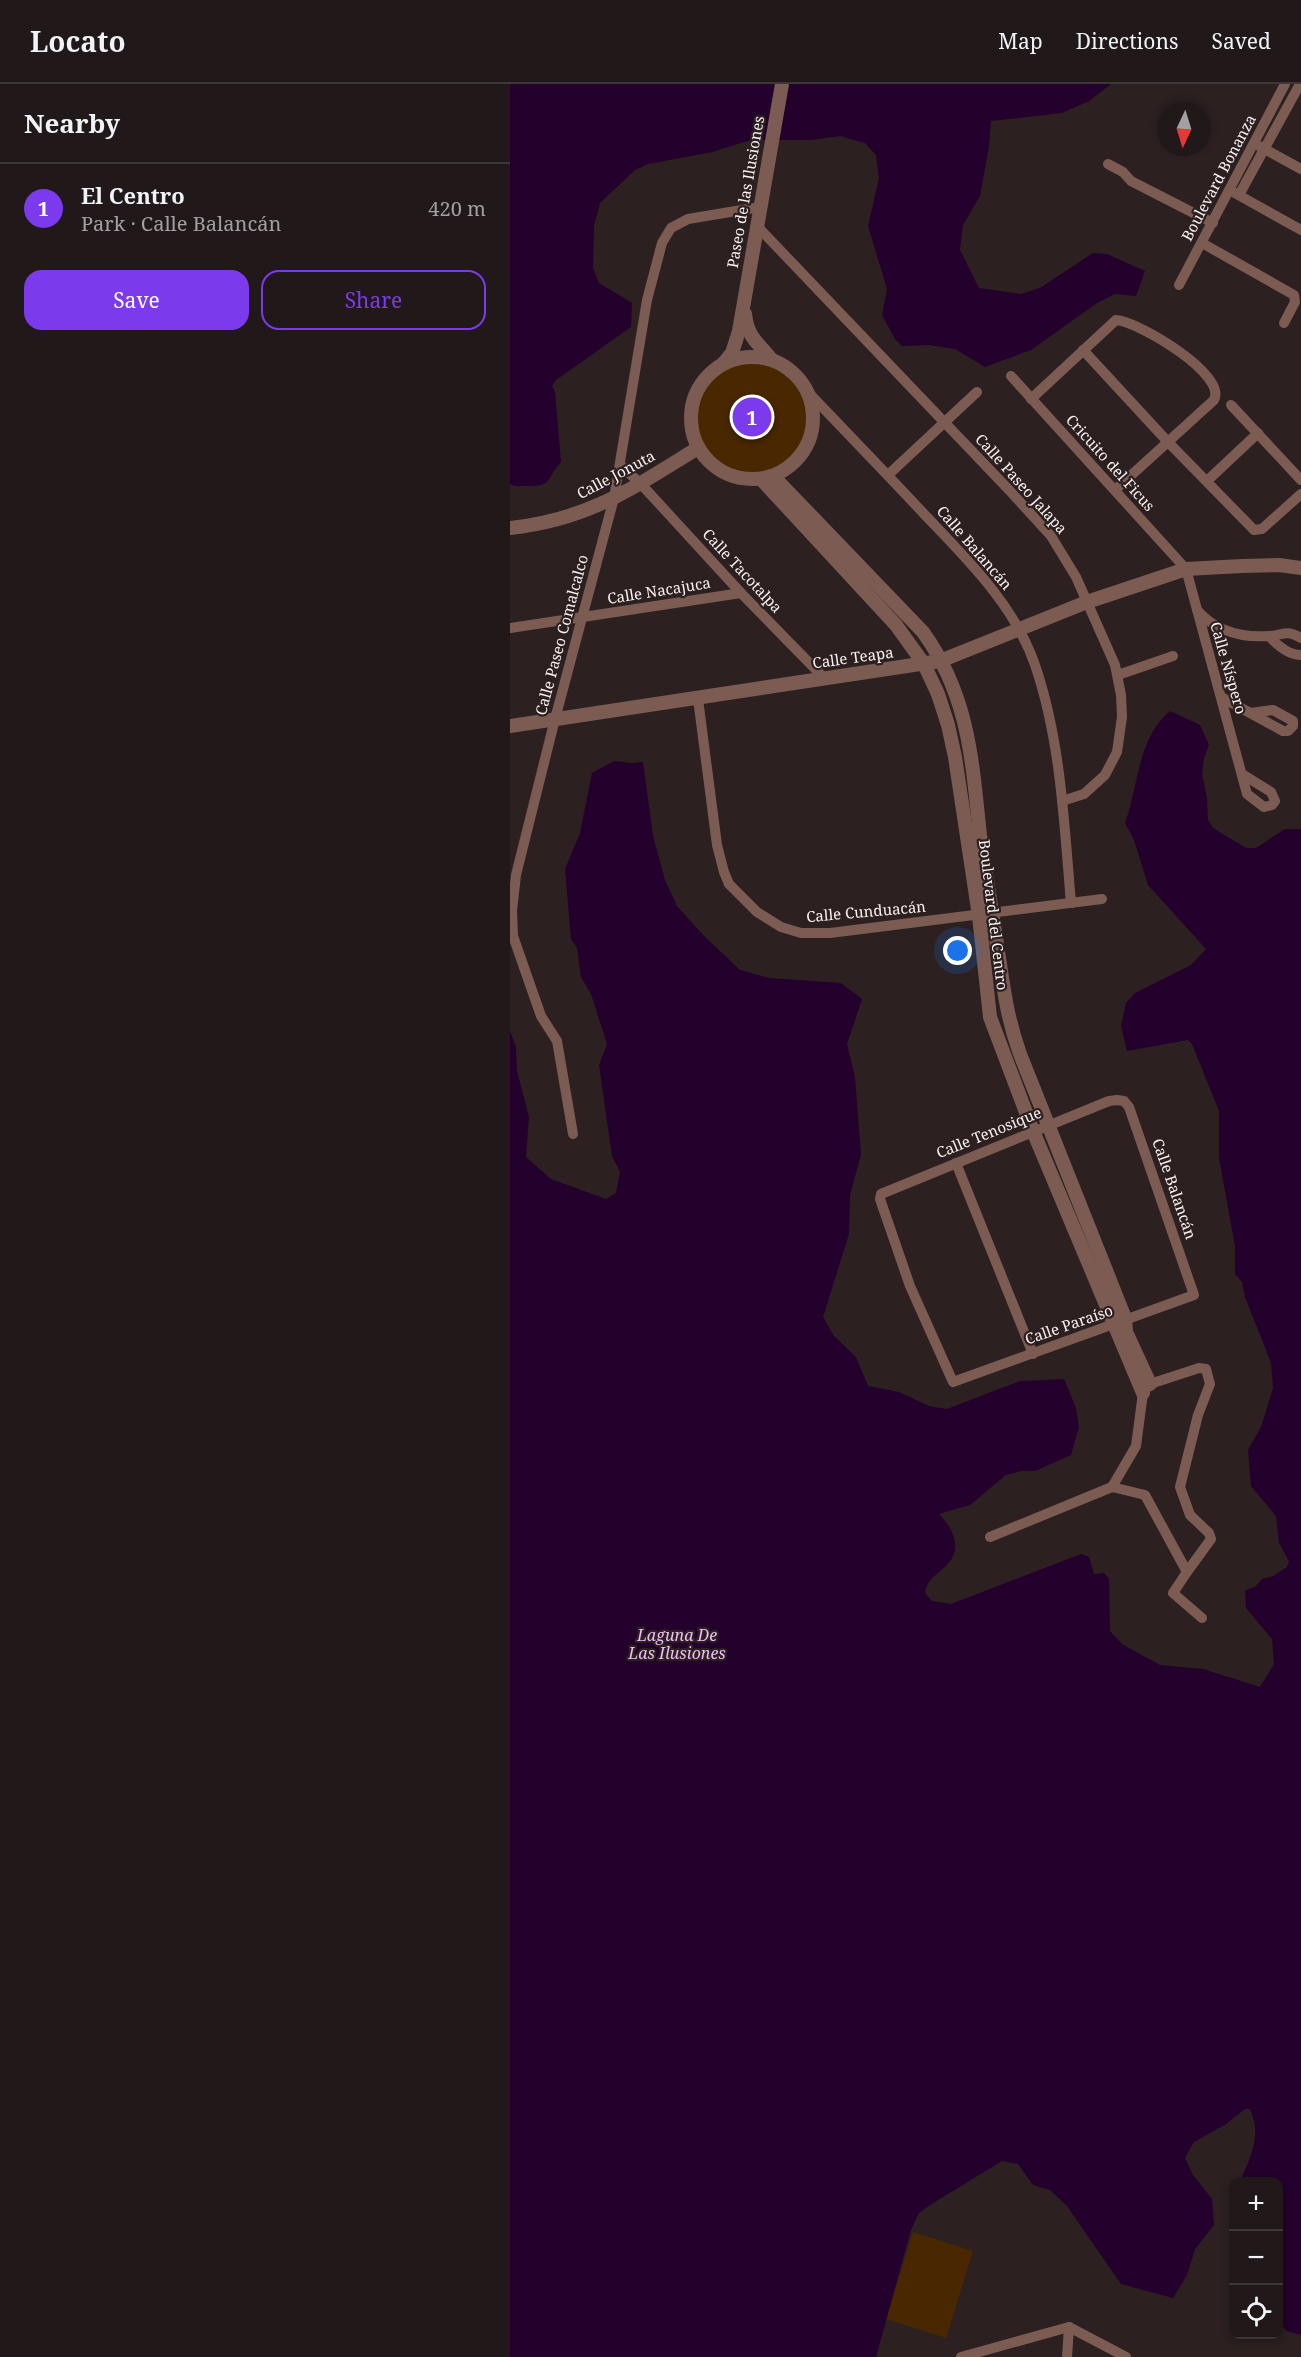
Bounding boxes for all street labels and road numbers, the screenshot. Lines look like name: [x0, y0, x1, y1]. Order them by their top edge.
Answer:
street label: Boulevard Bonanza: [1176, 111, 1260, 244]
street label: Paseo de las Ilusiones: [722, 114, 768, 269]
street label: Cricuito del Ficus: [1062, 410, 1160, 515]
street label: Calle Paseo Jalapa: [971, 429, 1072, 538]
street label: Calle Jonuta: [573, 445, 658, 503]
street label: Calle Balancán: [933, 501, 1017, 594]
street label: Calle Tacotalpa: [699, 524, 787, 617]
street label: Calle Paseo Comalcalco: [530, 552, 592, 717]
street label: Calle Nacajuca: [606, 572, 712, 608]
street label: Calle Níspero: [1206, 619, 1252, 716]
street label: Calle Teapa: [811, 641, 895, 673]
street label: Boulevard del Centro: [975, 838, 1013, 991]
street label: Calle Cunduacán: [805, 896, 927, 926]
street label: Calle Tenosique: [933, 1102, 1044, 1162]
street label: Calle Balancán: [1148, 1136, 1202, 1242]
street label: Calle Paraíso: [1022, 1300, 1115, 1348]

